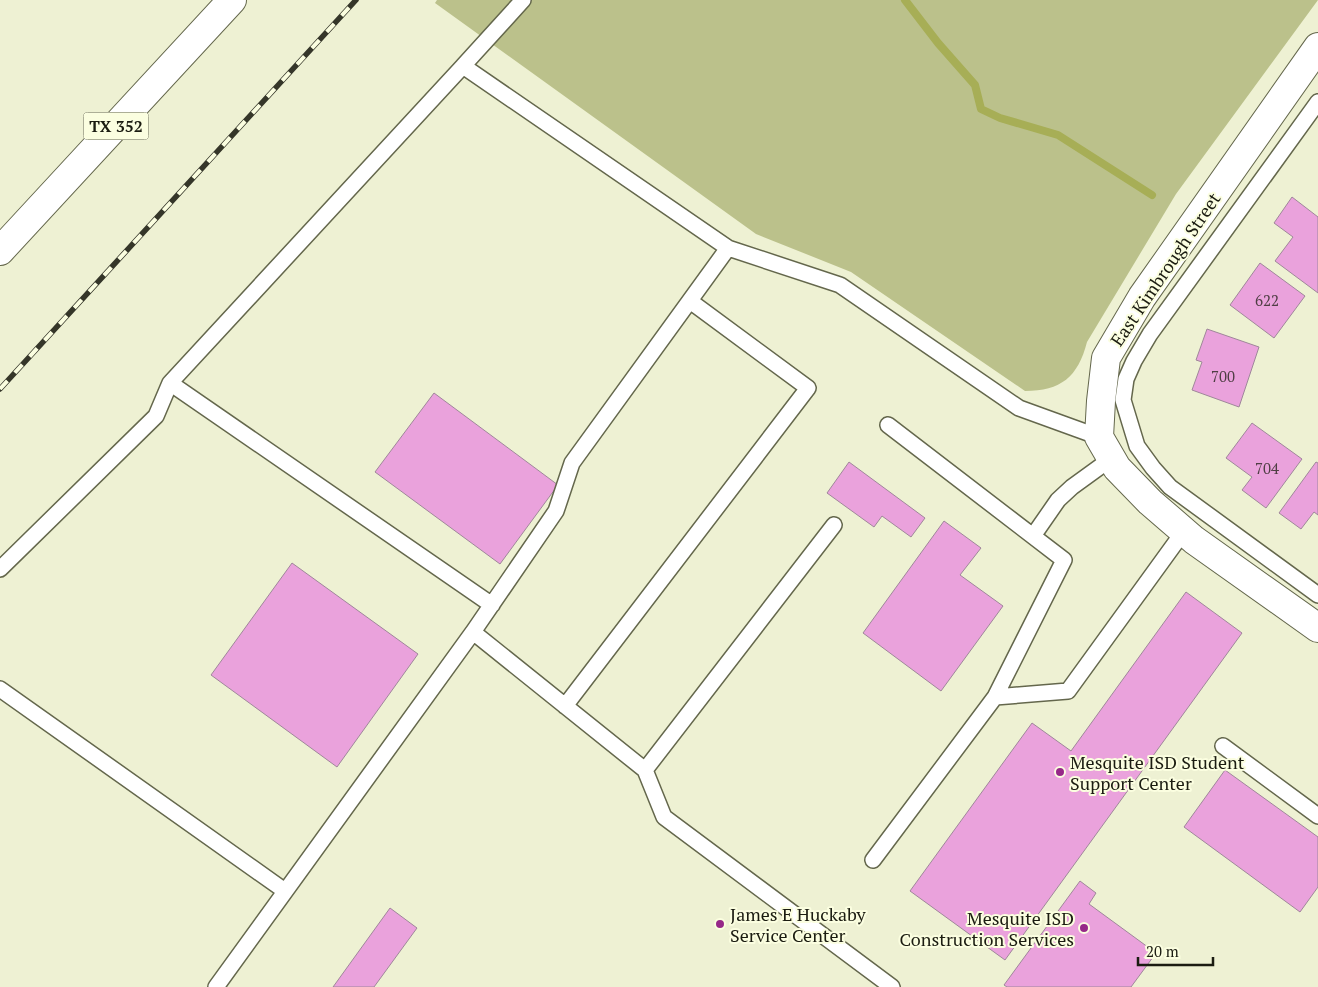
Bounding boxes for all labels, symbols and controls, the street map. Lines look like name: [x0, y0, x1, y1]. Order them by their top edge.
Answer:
road number: TX 352: [84, 112, 148, 140]
street label: East Kimbrough Street: [1105, 187, 1226, 351]
house number: 622: [1255, 290, 1279, 310]
house number: 700: [1211, 366, 1235, 386]
house number: 704: [1255, 458, 1279, 478]
place label: Mesquite ISD Student Support Center: [1070, 750, 1245, 795]
marker: Mesquite ISD Student Support Center: [1054, 766, 1066, 778]
place label: James E Huckaby Service Center: [730, 902, 867, 947]
place label: Mesquite ISD Construction Services: [900, 906, 1074, 951]
marker: James E Huckaby Service Center: [714, 918, 726, 930]
marker: Mesquite ISD Construction Services: [1078, 922, 1090, 934]
scale bar: [1138, 934, 1213, 966]
text: 20 m: [1146, 941, 1179, 961]

